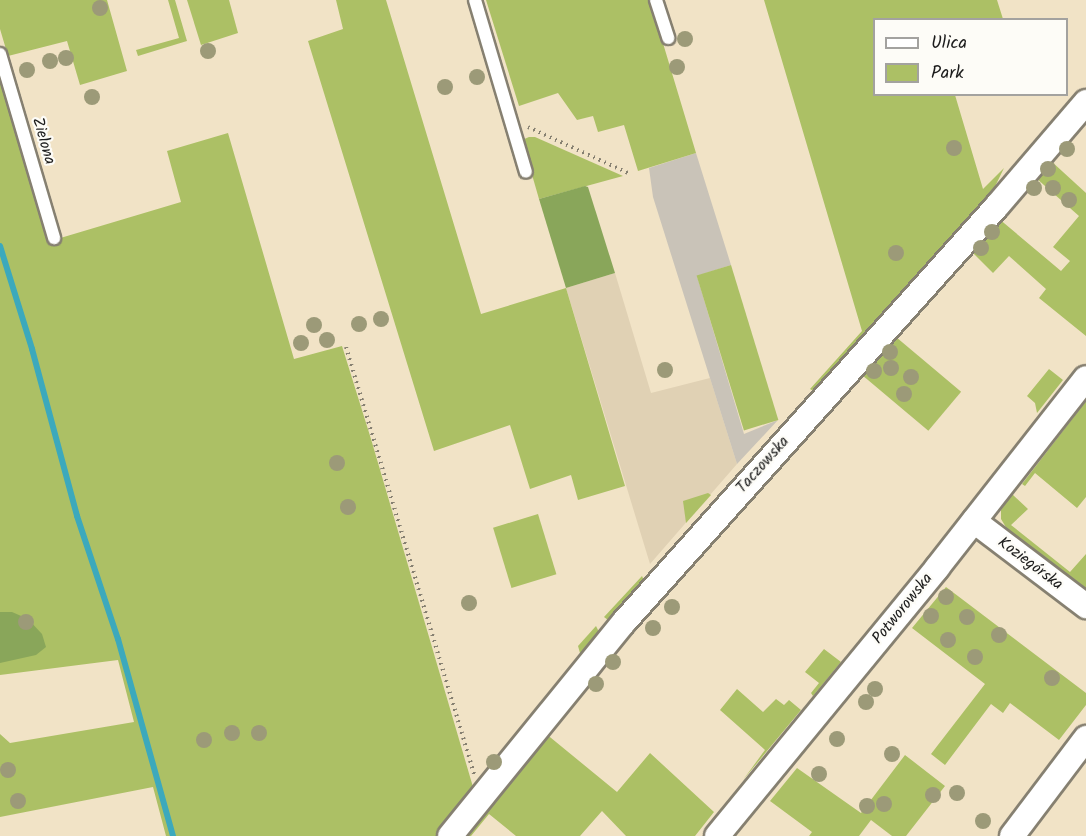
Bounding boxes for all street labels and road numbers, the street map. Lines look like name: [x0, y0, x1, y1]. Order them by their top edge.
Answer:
street label: Zielona: [27, 115, 59, 167]
street label: Taczowska: [732, 433, 794, 497]
street label: Koziegórska: [994, 533, 1066, 595]
street label: Potworowska: [869, 570, 937, 648]

